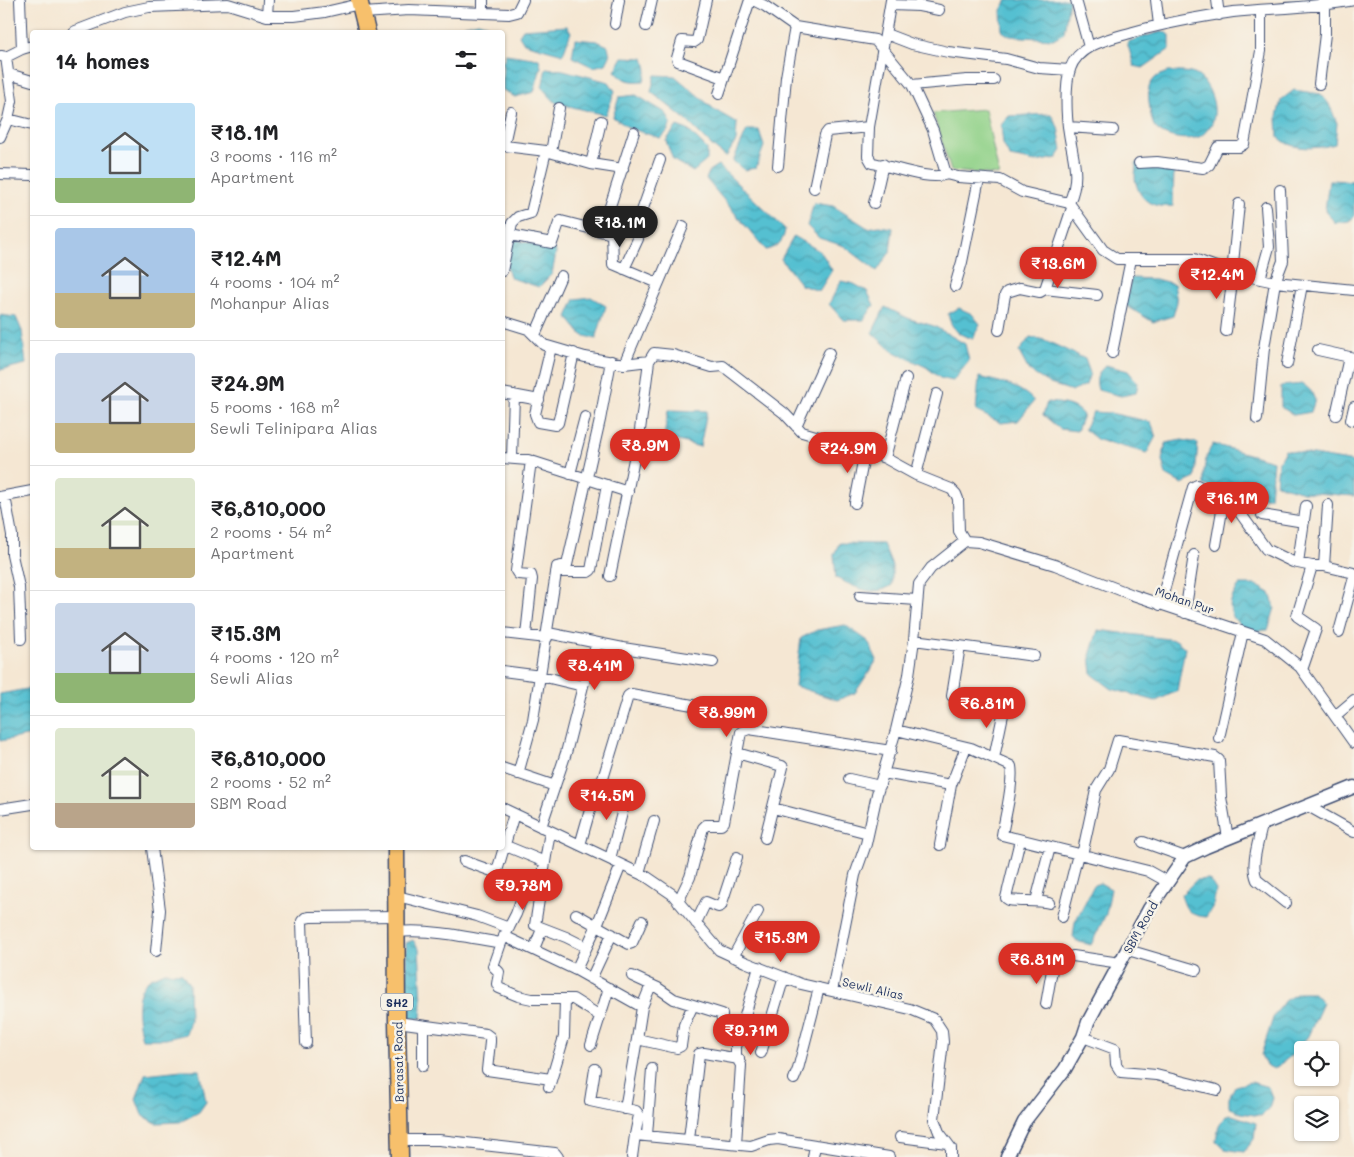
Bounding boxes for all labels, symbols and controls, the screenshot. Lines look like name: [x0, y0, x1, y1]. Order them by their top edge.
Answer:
icon: filters: [452, 46, 480, 74]
text: 14 homes: [55, 47, 150, 74]
text: ₹18.1M: [210, 118, 279, 145]
icon: home: [95, 123, 155, 183]
text: 3 rooms · 116 m²: [210, 145, 337, 166]
text: Apartment: [210, 166, 295, 187]
pin: ₹18.1M: [579, 206, 661, 248]
text: ₹18.1M: [594, 211, 646, 232]
text: ₹12.4M: [210, 244, 282, 271]
pin: ₹13.6M: [1017, 246, 1099, 289]
icon: home: [95, 248, 155, 308]
text: ₹13.6M: [1031, 252, 1085, 273]
pin: ₹12.4M: [1176, 258, 1258, 300]
text: ₹12.4M: [1190, 263, 1244, 284]
text: 4 rooms · 104 m²: [210, 271, 340, 292]
text: Mohanpur Alias: [210, 292, 330, 313]
text: ₹24.9M: [210, 369, 285, 396]
icon: home: [95, 373, 155, 433]
text: 5 rooms · 168 m²: [210, 396, 340, 417]
text: Sewli Telinipara Alias: [210, 417, 378, 438]
pin: ₹8.9M: [610, 428, 680, 471]
pin: ₹24.9M: [807, 432, 889, 474]
text: ₹8.9M: [621, 434, 669, 455]
text: ₹24.9M: [819, 437, 877, 458]
pin: ₹16.1M: [1191, 482, 1273, 524]
text: ₹16.1M: [1206, 487, 1258, 508]
text: ₹6,810,000: [210, 494, 326, 521]
icon: home: [95, 498, 155, 558]
text: 2 rooms · 54 m²: [210, 521, 331, 542]
text: Apartment: [210, 542, 295, 563]
street label: Mohan Pur: [1153, 582, 1217, 618]
text: ₹15.3M: [210, 619, 282, 646]
icon: home: [95, 623, 155, 683]
text: 4 rooms · 120 m²: [210, 646, 339, 667]
pin: ₹8.41M: [554, 648, 636, 691]
text: ₹8.41M: [567, 654, 623, 675]
text: Sewli Alias: [210, 667, 293, 688]
pin: ₹6.81M: [946, 686, 1028, 729]
text: ₹6.81M: [959, 692, 1015, 713]
pin: ₹8.99M: [686, 696, 768, 738]
text: ₹8.99M: [698, 701, 756, 722]
text: ₹6,810,000: [210, 744, 326, 771]
icon: home: [95, 748, 155, 808]
text: 2 rooms · 52 m²: [210, 771, 331, 792]
pin: ₹14.5M: [566, 778, 648, 821]
text: ₹14.5M: [579, 784, 635, 805]
text: SBM Road: [210, 792, 287, 813]
pin: ₹9.78M: [482, 868, 564, 911]
text: ₹9.78M: [495, 874, 551, 895]
street label: SBM Road: [1119, 898, 1161, 956]
pin: ₹15.3M: [740, 920, 822, 963]
text: ₹15.3M: [754, 926, 808, 947]
pin: ₹6.81M: [996, 942, 1078, 985]
text: ₹6.81M: [1009, 948, 1065, 969]
street label: Sewli Alias: [841, 973, 905, 1003]
road number: SH2: [381, 994, 413, 1010]
pin: ₹9.71M: [710, 1014, 792, 1056]
text: ₹9.71M: [724, 1019, 778, 1040]
street label: Barasat Road: [389, 1021, 407, 1103]
map controls: [1294, 1041, 1339, 1141]
button: locate: [1294, 1041, 1339, 1086]
button: layers: [1294, 1096, 1339, 1141]

